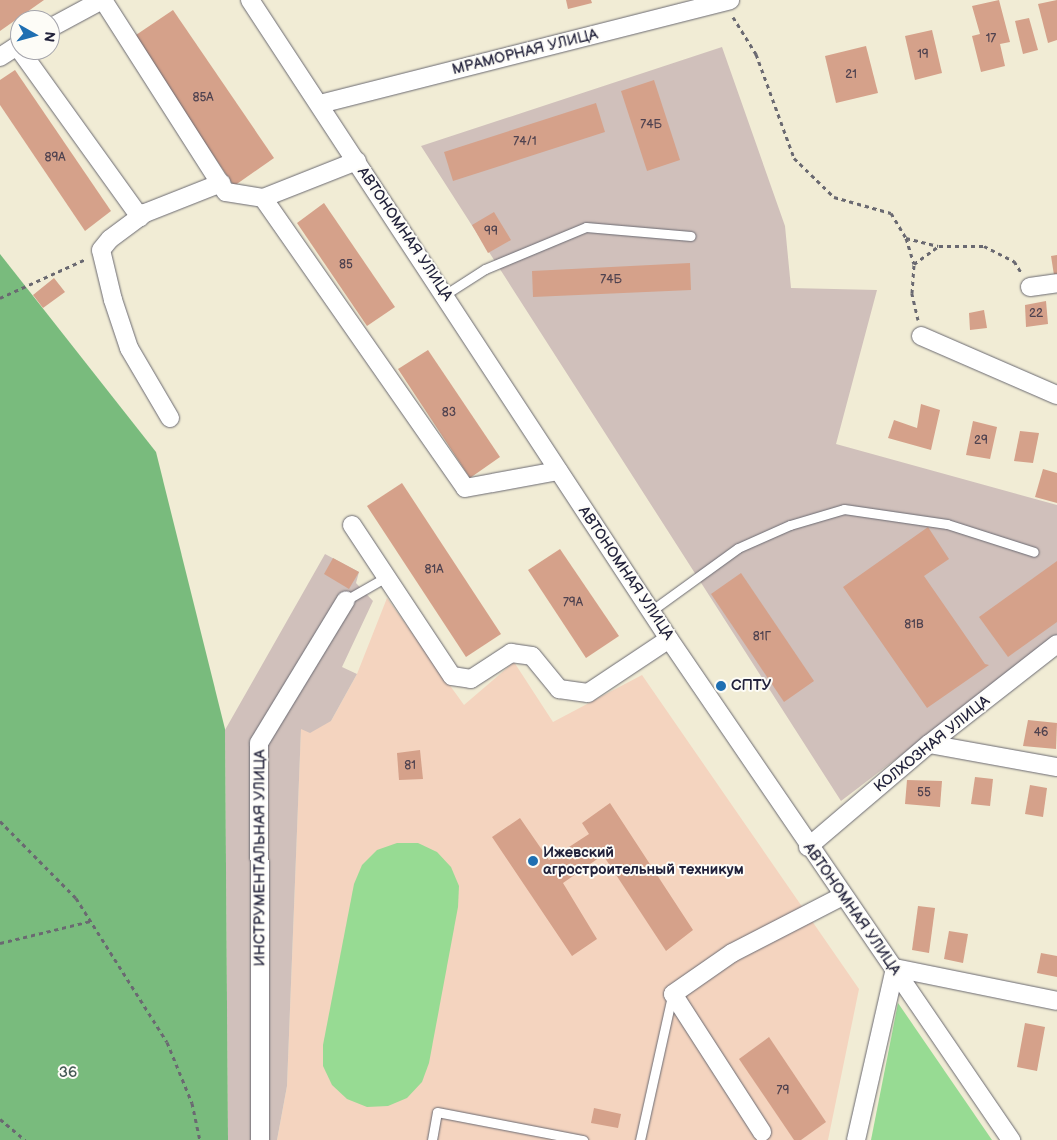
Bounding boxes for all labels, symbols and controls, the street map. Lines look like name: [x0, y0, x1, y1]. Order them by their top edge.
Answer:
north arrow: [10, 10, 60, 60]
street label: МРАМОРНАЯ УЛИЦА: [450, 25, 600, 79]
text: N: [40, 31, 58, 43]
house number: 17: [986, 32, 996, 46]
house number: 19: [917, 48, 929, 62]
house number: 21: [845, 68, 857, 82]
house number: 85А: [192, 91, 214, 105]
house number: 74Б: [640, 118, 662, 132]
house number: 74/1: [513, 135, 537, 149]
house number: 89А: [44, 151, 66, 165]
street label: АВТОНОМНАЯ УЛИЦА: [353, 164, 457, 304]
house number: 99: [484, 225, 498, 239]
house number: 85: [339, 258, 353, 272]
house number: 74Б: [600, 273, 622, 287]
house number: 22: [1029, 307, 1043, 321]
house number: 83: [442, 406, 456, 420]
house number: 29: [974, 434, 988, 448]
street label: АВТОНОМНАЯ УЛИЦА: [574, 503, 678, 643]
house number: 81А: [425, 563, 443, 577]
house number: 79А: [563, 596, 583, 610]
house number: 81В: [904, 618, 924, 632]
house number: 81Г: [753, 630, 771, 644]
place label: СПТУ: [731, 677, 771, 695]
marker: СПТУ: [715, 680, 727, 692]
street label: КОЛХОЗНАЯ УЛИЦА: [871, 692, 993, 796]
house number: 46: [1034, 726, 1048, 740]
street label: ИНСТРУМЕНТАЛЬНАЯ УЛИЦА: [251, 750, 269, 966]
house number: 81: [404, 759, 416, 773]
house number: 55: [917, 786, 931, 800]
street label: АВТОНОМНАЯ УЛИЦА: [799, 839, 905, 979]
place label: Ижевский агростроительный техникум: [543, 843, 744, 878]
marker: Ижевский агростроительный техникум: [527, 855, 539, 867]
park label: 36: [59, 1064, 77, 1082]
house number: 79: [777, 1084, 789, 1098]

